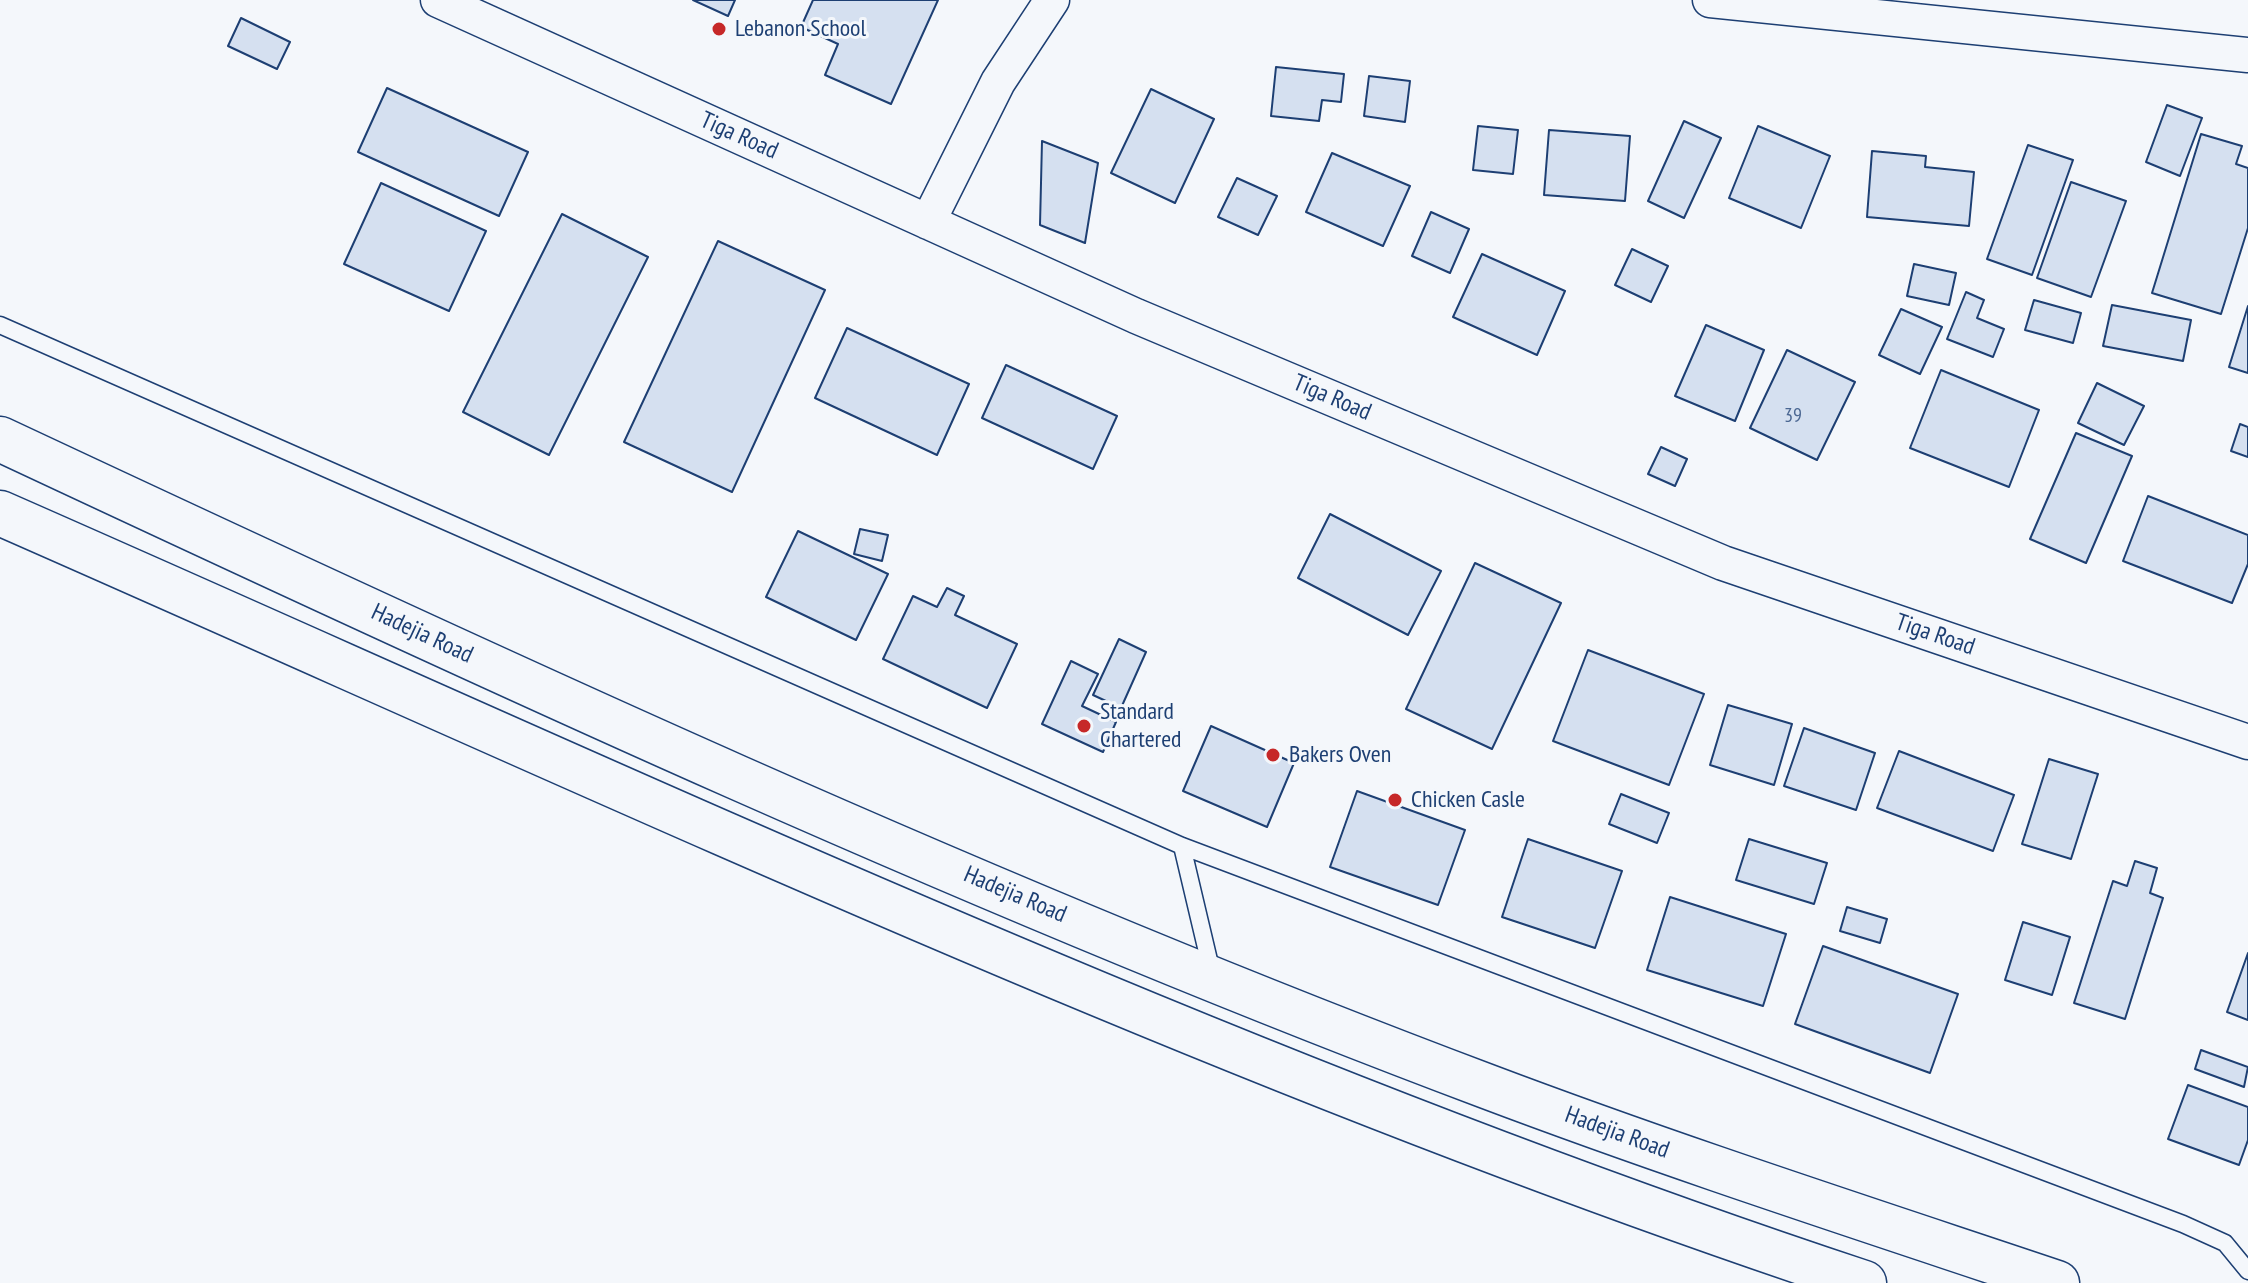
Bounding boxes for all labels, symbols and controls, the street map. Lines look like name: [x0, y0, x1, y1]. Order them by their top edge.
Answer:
place label: Lebanon School: [735, 15, 866, 43]
marker: Lebanon School: [710, 20, 728, 38]
street label: Tiga Road: [696, 106, 782, 166]
street label: Tiga Road: [1289, 369, 1375, 427]
house number: 39: [1784, 404, 1802, 428]
street label: Hadejia Road: [367, 598, 477, 670]
street label: Tiga Road: [1892, 608, 1978, 662]
place label: Standard Chartered: [1100, 698, 1182, 754]
marker: Standard Chartered: [1075, 717, 1093, 735]
place label: Bakers Oven: [1289, 741, 1391, 769]
marker: Bakers Oven: [1264, 746, 1282, 764]
place label: Chicken Casle: [1411, 786, 1525, 814]
marker: Chicken Casle: [1386, 791, 1404, 809]
street label: Hadejia Road: [959, 860, 1071, 930]
street label: Hadejia Road: [1561, 1101, 1673, 1165]

